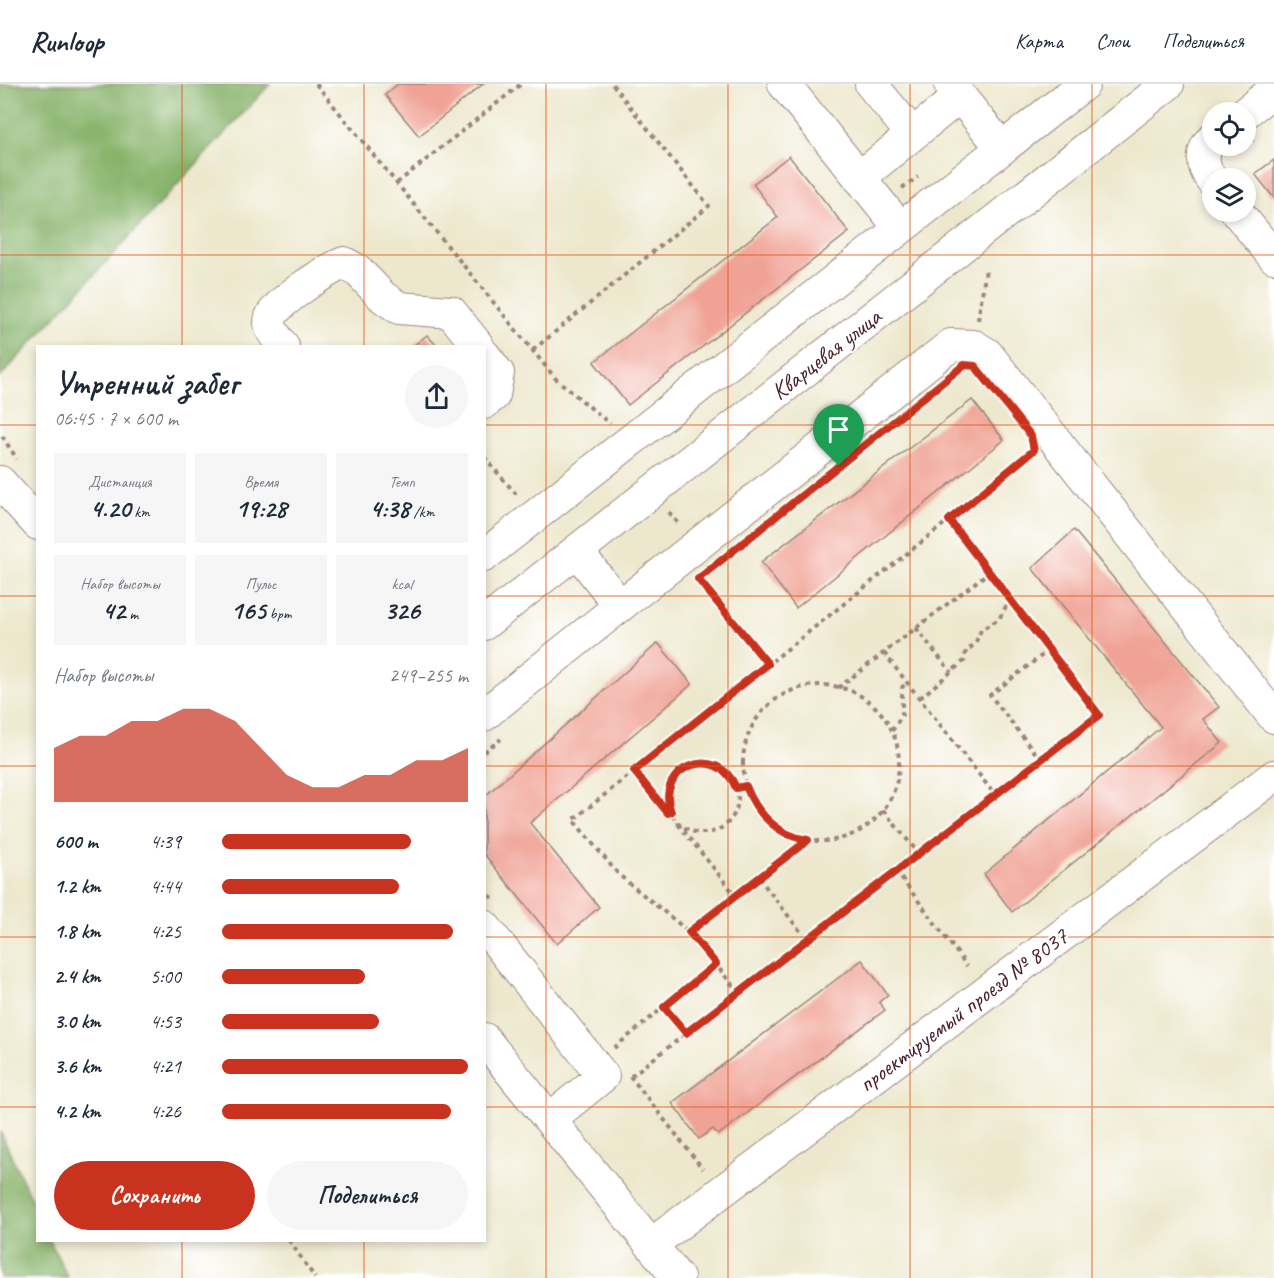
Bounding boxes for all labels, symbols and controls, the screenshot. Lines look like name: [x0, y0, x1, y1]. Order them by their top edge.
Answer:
text: Runloop: [30, 24, 103, 59]
text: Карта: [1015, 28, 1063, 54]
text: Слои: [1096, 28, 1130, 54]
text: Поделиться: [1163, 28, 1244, 54]
map controls: [1202, 102, 1256, 222]
button: locate: [1202, 102, 1256, 156]
button: layers: [1202, 168, 1256, 222]
street label: Кварцевая улица: [765, 301, 888, 406]
text: Утренний забег: [54, 362, 238, 404]
button: share: [405, 365, 468, 428]
pin: [813, 404, 864, 466]
text: 06:45 · 7 × 600 m: [54, 406, 178, 431]
icon: arrive: [822, 413, 855, 446]
text: Дистанция: [88, 472, 152, 492]
text: Время: [244, 472, 278, 492]
text: Темп: [389, 472, 415, 492]
text: 4.20: [90, 492, 130, 525]
text: 19:28: [235, 492, 287, 525]
text: 4:38: [369, 492, 410, 525]
text: km: [130, 502, 150, 522]
text: /km: [410, 502, 435, 522]
text: Набор высоты: [80, 574, 160, 594]
text: Пульс: [246, 574, 276, 594]
text: kcal: [391, 574, 413, 594]
text: 42: [102, 594, 125, 627]
text: 165: [230, 594, 266, 627]
text: 326: [384, 594, 420, 627]
text: m: [125, 604, 138, 624]
text: bpm: [266, 604, 292, 624]
text: Набор высоты: [54, 663, 153, 688]
text: 249–255 m: [389, 663, 468, 688]
text: 600 m: [54, 829, 98, 854]
text: 4:39: [150, 829, 181, 854]
text: 1.2 km: [54, 874, 101, 899]
text: 4:44: [150, 874, 181, 899]
text: 1.8 km: [54, 919, 101, 944]
text: 4:25: [150, 919, 181, 944]
street label: проектируемый проезд № 8037: [852, 921, 1075, 1099]
text: 2.4 km: [54, 964, 101, 989]
text: 5:00: [150, 964, 181, 989]
text: 3.0 km: [54, 1009, 101, 1034]
text: 4:53: [150, 1009, 181, 1034]
text: 3.6 km: [54, 1054, 101, 1079]
text: 4:21: [150, 1054, 181, 1079]
text: 4.2 km: [54, 1099, 101, 1124]
text: 4:26: [150, 1099, 181, 1124]
button: Сохранить: [54, 1161, 255, 1230]
button: Поделиться: [267, 1161, 468, 1230]

